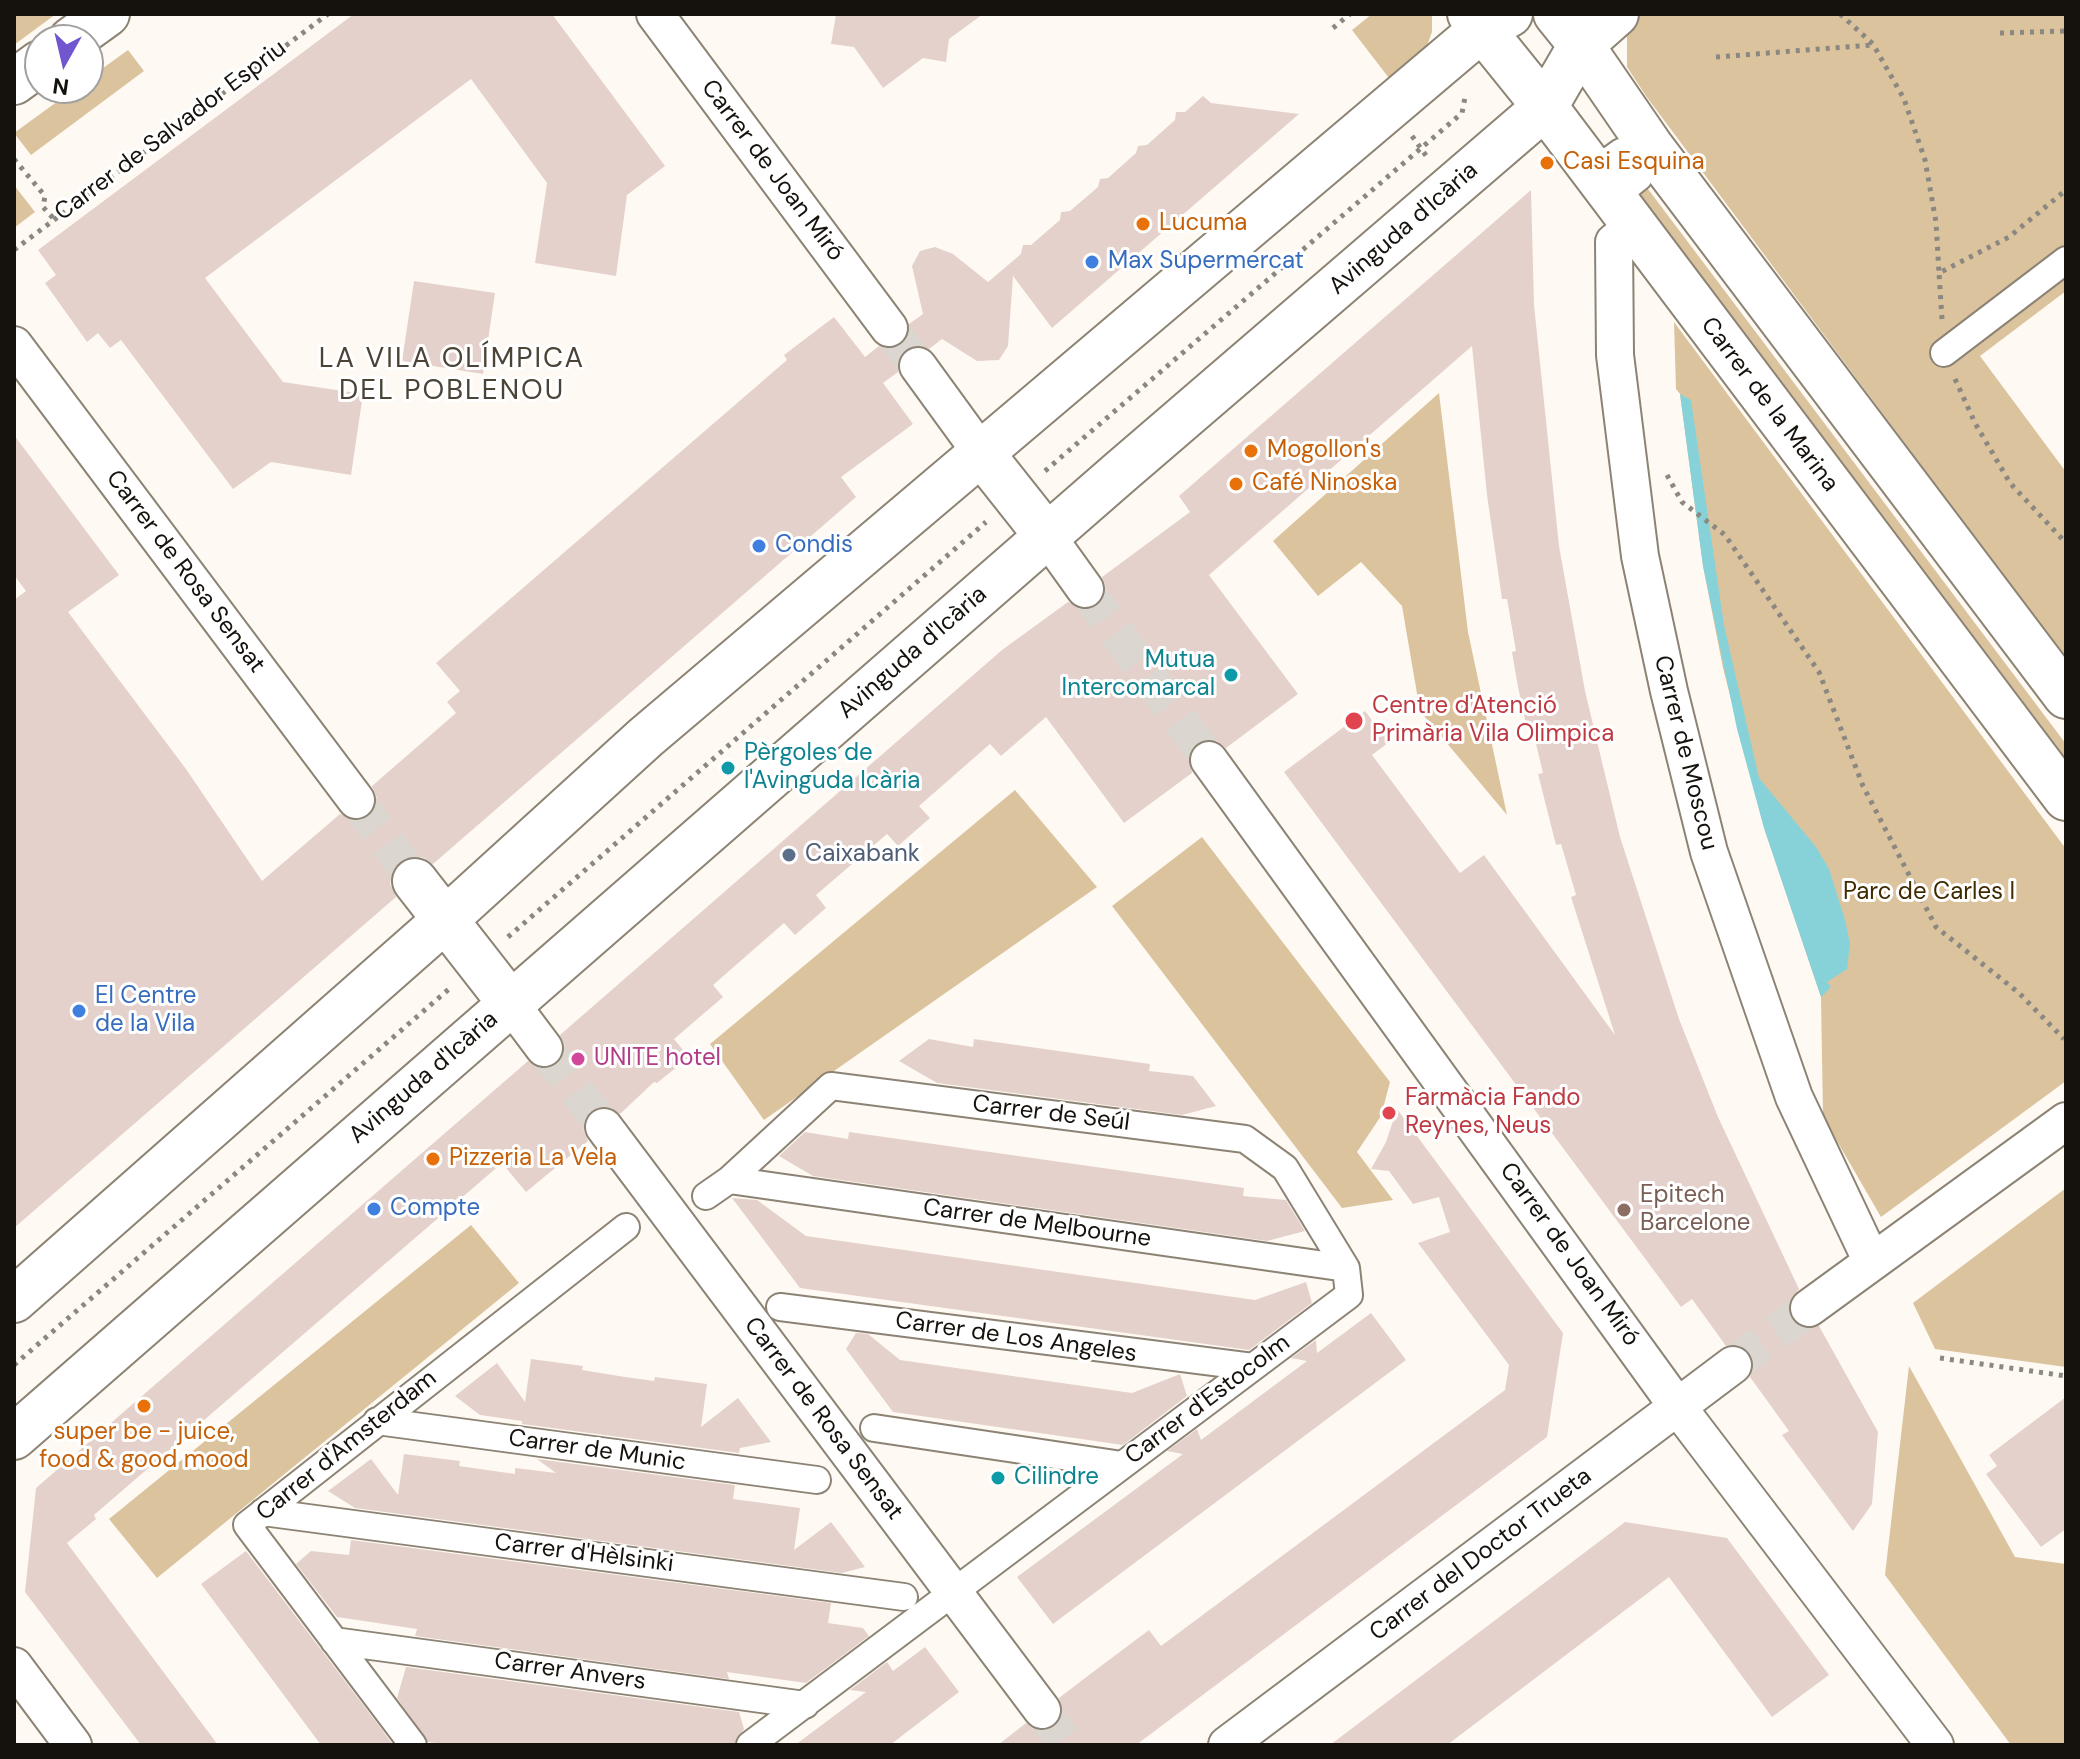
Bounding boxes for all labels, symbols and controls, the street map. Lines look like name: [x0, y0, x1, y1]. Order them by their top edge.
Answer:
north arrow: [24, 24, 104, 104]
street label: Carrer de Salvador Espriu: [50, 34, 292, 228]
text: N: [51, 71, 71, 102]
street label: Carrer de Joan Miró: [694, 75, 850, 267]
place label: Casi Esquina: [1563, 149, 1704, 177]
marker: Casi Esquina: [1538, 154, 1556, 172]
street label: Avinguda d'Icària: [1324, 157, 1484, 301]
place label: Lucuma: [1159, 210, 1247, 238]
marker: Lucuma: [1134, 215, 1152, 233]
place label: Max Supermercat: [1108, 248, 1304, 276]
marker: Max Supermercat: [1083, 253, 1101, 271]
street label: Carrer de la Marina: [1694, 312, 1844, 498]
district label: LA VILA OLÍMPICA DEL POBLENOU: [319, 343, 585, 409]
place label: Mogollon's: [1267, 437, 1381, 465]
marker: Mogollon's: [1242, 442, 1260, 460]
street label: Carrer de Rosa Sensat: [99, 465, 271, 679]
place label: Café Ninoska: [1252, 470, 1397, 498]
marker: Café Ninoska: [1227, 475, 1245, 493]
place label: Condis: [775, 532, 853, 560]
marker: Condis: [750, 537, 768, 555]
street label: Avinguda d'Icària: [833, 581, 993, 725]
place label: Mutua Intercomarcal: [1062, 647, 1215, 703]
street label: Carrer de Moscou: [1647, 653, 1723, 853]
marker: Mutua Intercomarcal: [1222, 666, 1240, 684]
place label: Centre d'Atenció Primària Vila Olimpica: [1372, 693, 1614, 749]
marker: Centre d'Atenció Primària Vila Olimpica: [1343, 710, 1365, 732]
place label: Pèrgoles de l'Avinguda Icària: [744, 740, 920, 796]
marker: Pèrgoles de l'Avinguda Icària: [719, 759, 737, 777]
place label: Caixabank: [805, 841, 920, 869]
marker: Caixabank: [780, 846, 798, 864]
park label: Parc de Carles I: [1843, 879, 2015, 907]
place label: El Centre de la Vila: [95, 983, 196, 1039]
marker: El Centre de la Vila: [70, 1002, 88, 1020]
street label: Avinguda d'Icària: [344, 1006, 504, 1150]
place label: UNITE hotel: [594, 1045, 721, 1073]
marker: UNITE hotel: [569, 1050, 587, 1068]
place label: Farmàcia Fando Reynes, Neus: [1405, 1085, 1580, 1141]
street label: Carrer de Seúl: [971, 1090, 1131, 1138]
marker: Farmàcia Fando Reynes, Neus: [1380, 1104, 1398, 1122]
place label: Pizzeria La Vela: [449, 1145, 617, 1173]
marker: Pizzeria La Vela: [424, 1150, 442, 1168]
street label: Carrer de Joan Miró: [1493, 1158, 1645, 1352]
place label: Epitech Barcelone: [1640, 1182, 1750, 1238]
street label: Carrer de Melbourne: [921, 1194, 1153, 1254]
place label: Compte: [390, 1195, 480, 1223]
marker: Compte: [365, 1200, 383, 1218]
marker: Epitech Barcelone: [1615, 1201, 1633, 1219]
street label: Carrer de Los Angeles: [893, 1307, 1139, 1369]
street label: Carrer de Rosa Sensat: [737, 1312, 909, 1526]
street label: Carrer d'Estocolm: [1120, 1329, 1296, 1471]
street label: Carrer d'Amsterdam: [251, 1365, 443, 1527]
marker: super be - juice, food & good mood: [135, 1397, 153, 1415]
place label: super be - juice, food & good mood: [39, 1419, 249, 1475]
street label: Carrer de Munic: [507, 1424, 687, 1478]
street label: Carrer del Doctor Trueta: [1365, 1462, 1597, 1648]
place label: Cilindre: [1014, 1464, 1099, 1492]
marker: Cilindre: [989, 1469, 1007, 1487]
street label: Carrer d'Hèlsinki: [493, 1529, 675, 1579]
street label: Carrer Anvers: [492, 1647, 648, 1697]

